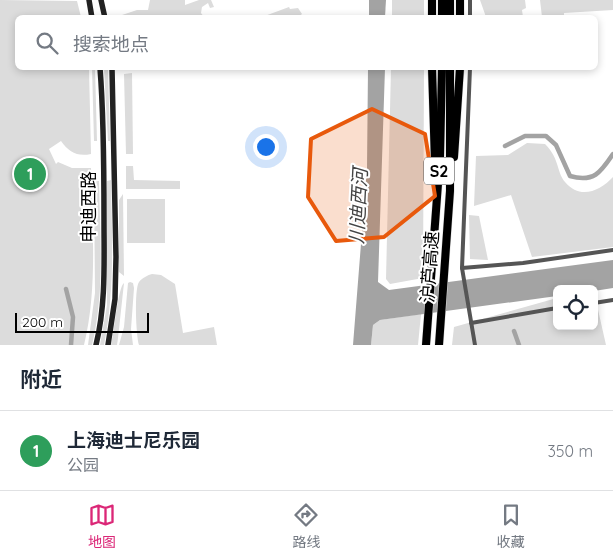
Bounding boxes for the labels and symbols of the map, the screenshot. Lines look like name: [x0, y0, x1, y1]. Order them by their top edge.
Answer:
your location: [253, 134, 279, 160]
pin: 1: [14, 155, 46, 193]
road number: S2: [424, 158, 454, 185]
water label: 川迪西河: [344, 163, 372, 245]
street label: 申迪西路: [77, 171, 100, 243]
street label: 沪芦高速: [416, 230, 443, 304]
scale bar: [15, 310, 149, 333]

